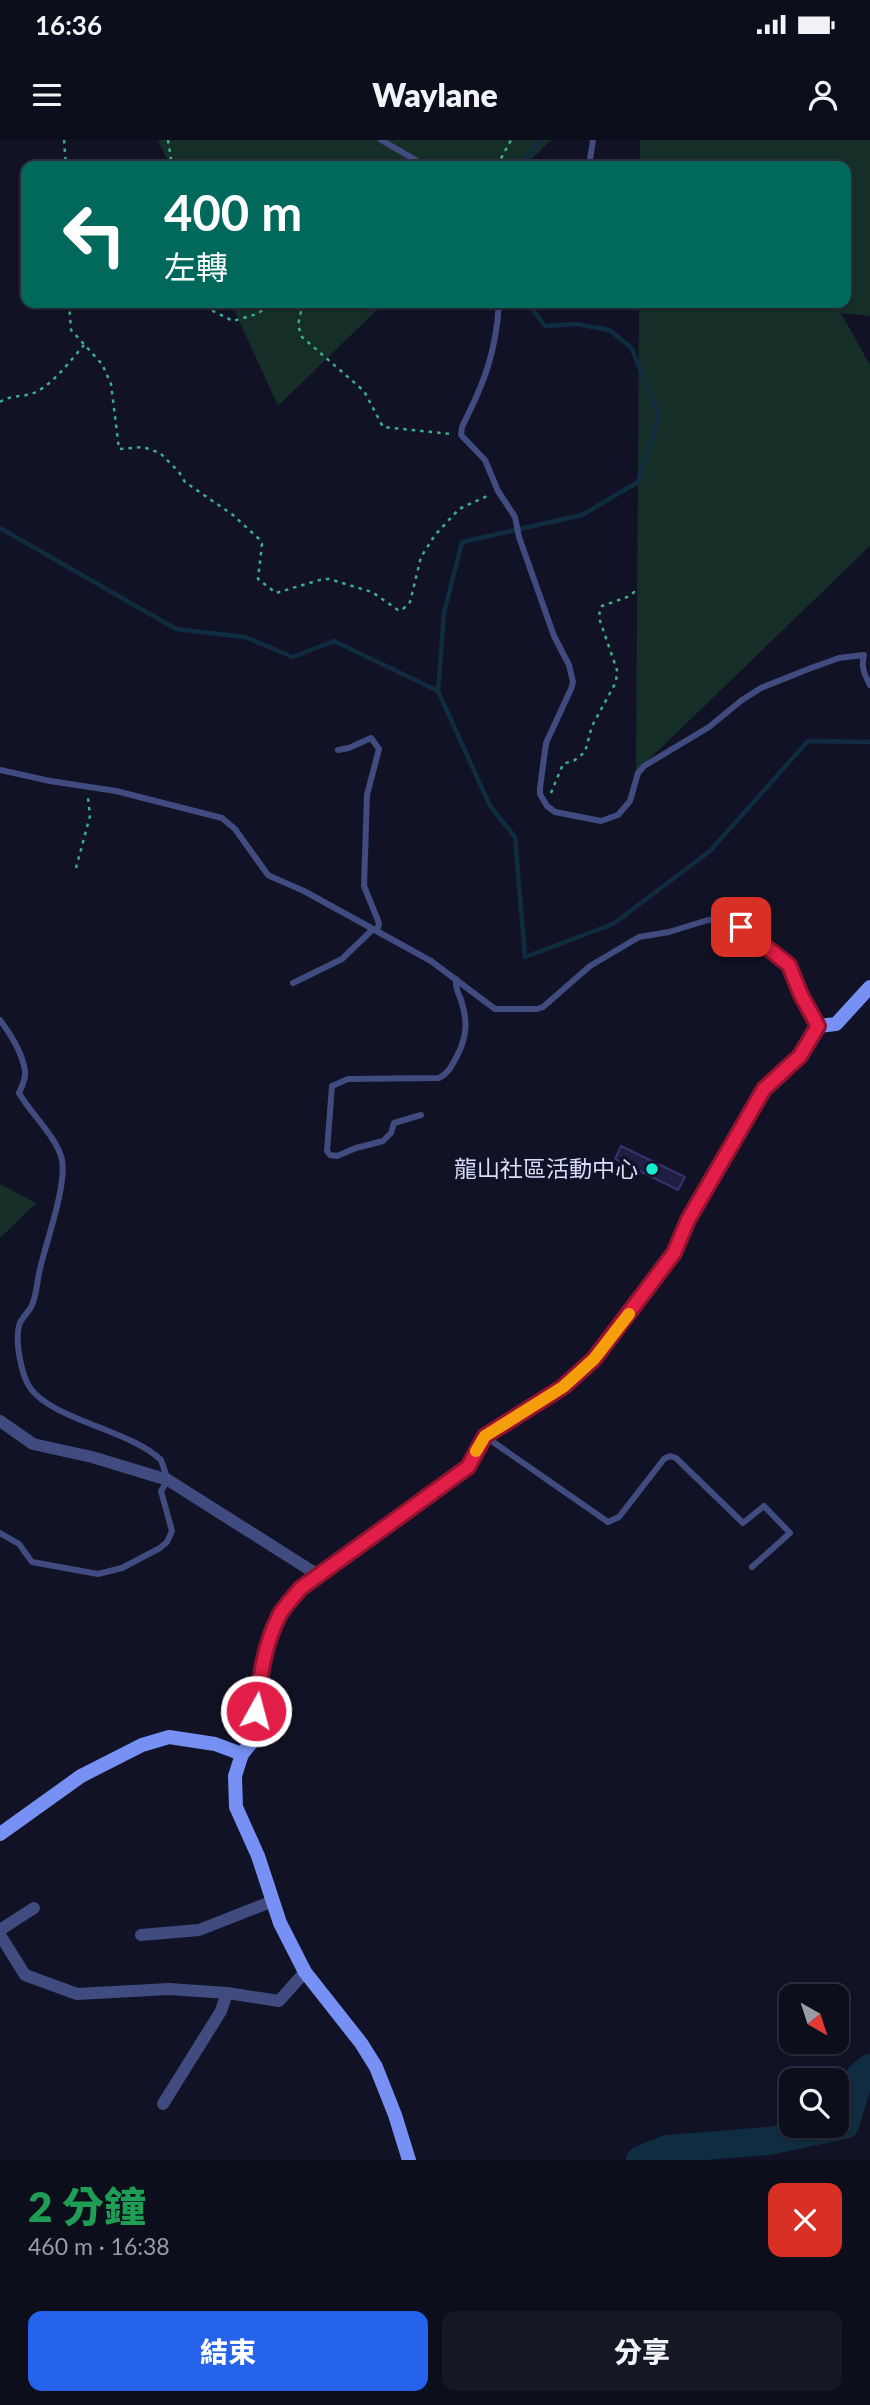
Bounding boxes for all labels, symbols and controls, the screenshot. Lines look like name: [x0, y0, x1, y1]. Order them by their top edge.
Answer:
text: 16:36: [35, 9, 102, 41]
text: Waylane: [372, 75, 498, 114]
icon: menu: [28, 76, 66, 114]
icon: person: [804, 76, 842, 114]
text: 400 m: [164, 183, 302, 241]
icon: left: [49, 189, 140, 280]
text: 左轉: [164, 247, 228, 286]
pin: [711, 897, 771, 957]
icon: arrive: [722, 908, 760, 946]
place label: 龍山社區活動中心: [454, 1154, 638, 1182]
marker: 龍山社區活動中心: [644, 1161, 660, 1177]
position arrow: [219, 1674, 293, 1748]
north arrow: [779, 1984, 849, 2054]
map controls: [779, 1984, 849, 2138]
button: search: [779, 2068, 849, 2138]
text: 2 分鐘: [28, 2181, 146, 2231]
button: close: [768, 2183, 842, 2257]
text: 460 m · 16:38: [28, 2232, 170, 2260]
button: 結束: [28, 2311, 428, 2391]
button: 分享: [442, 2311, 842, 2391]

